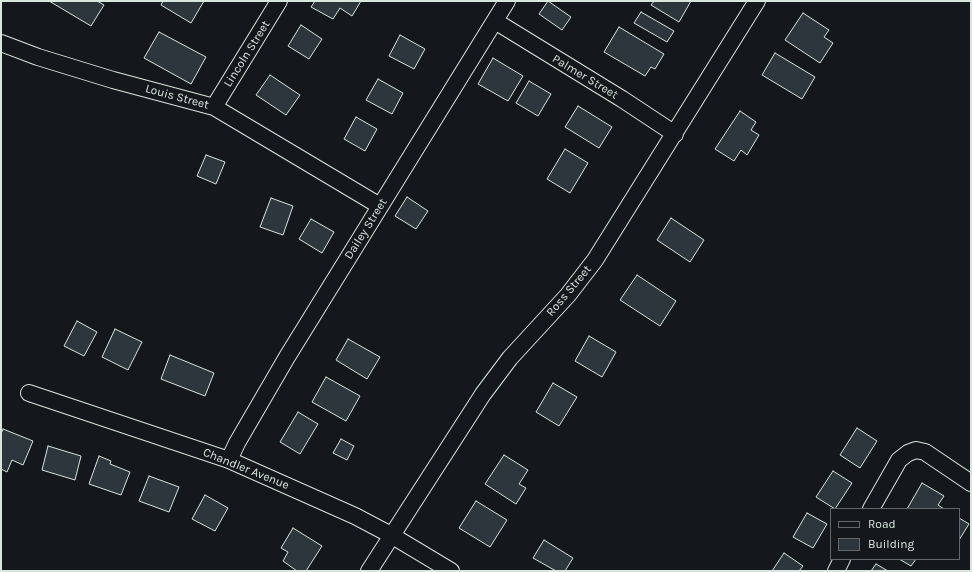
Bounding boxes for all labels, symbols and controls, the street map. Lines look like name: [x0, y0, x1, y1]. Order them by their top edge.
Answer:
street label: Lincoln Street: [221, 18, 273, 90]
street label: Palmer Street: [550, 52, 620, 102]
street label: Louis Street: [144, 82, 210, 112]
street label: Dailey Street: [342, 196, 390, 262]
street label: Ross Street: [543, 263, 595, 319]
street label: Chandler Avenue: [201, 445, 291, 493]
legend: [830, 508, 960, 560]
text: Road: [868, 517, 896, 531]
text: Building: [868, 537, 914, 551]

